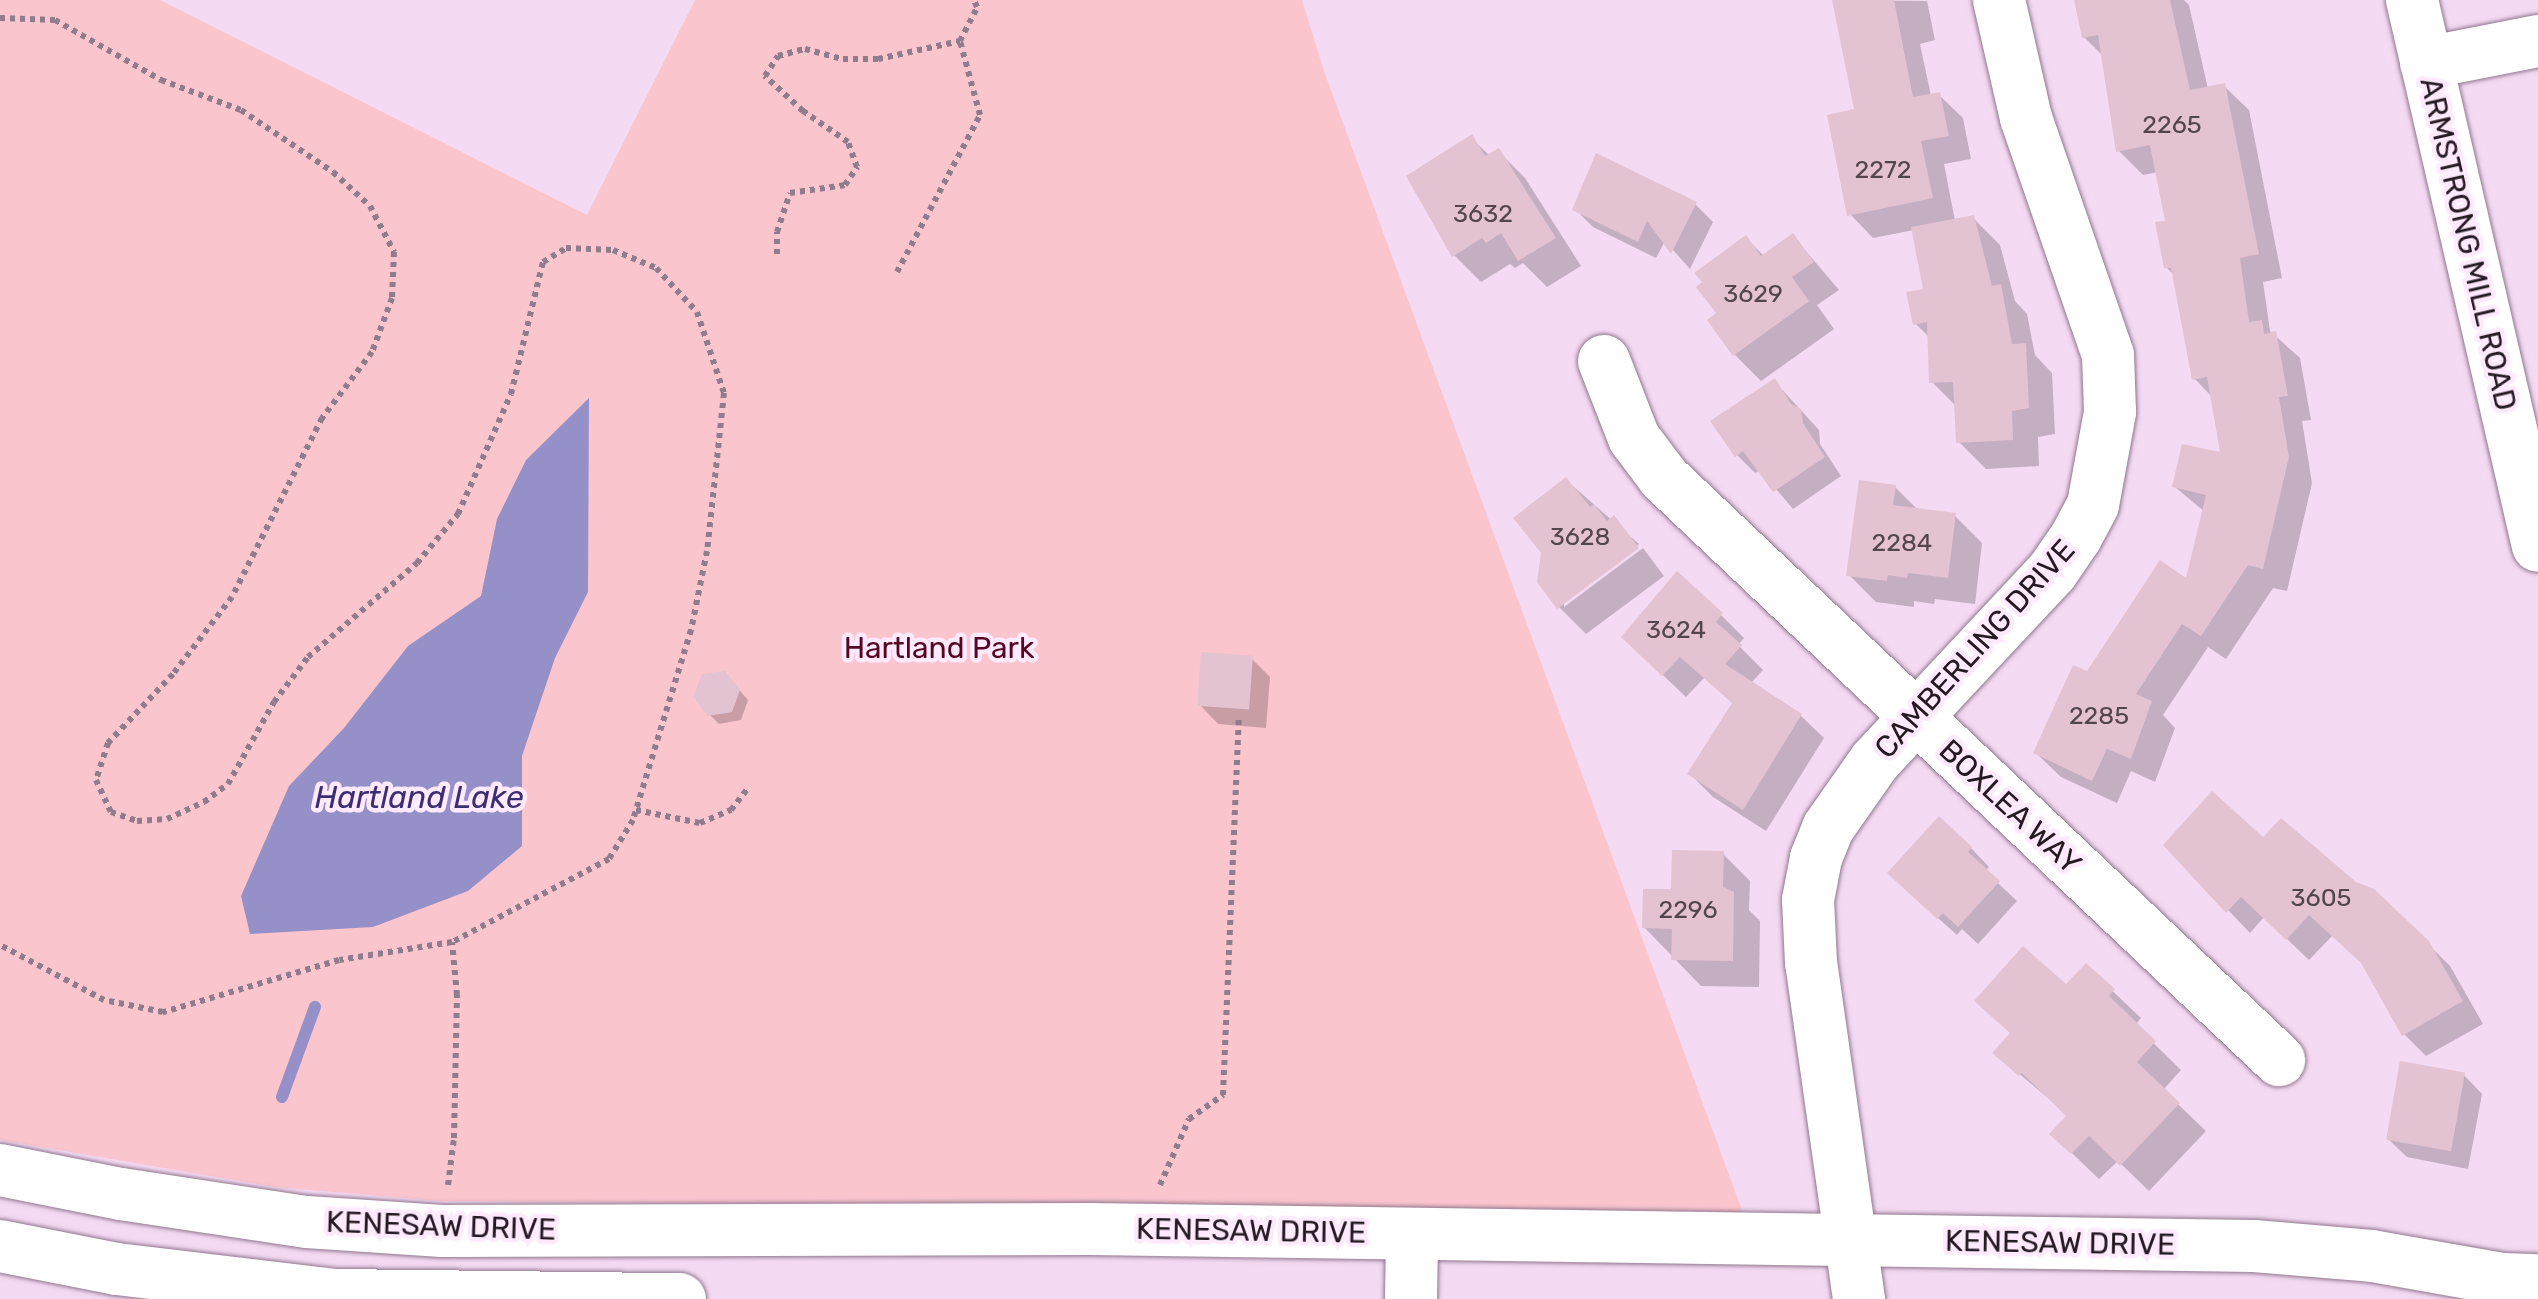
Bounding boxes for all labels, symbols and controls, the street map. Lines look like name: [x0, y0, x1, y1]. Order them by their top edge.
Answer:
street label: ARMSTRONG MILL ROAD: [2412, 74, 2524, 414]
house number: 2265: [2142, 110, 2202, 140]
house number: 2272: [1855, 155, 1911, 185]
house number: 3632: [1453, 199, 1513, 229]
house number: 3629: [1723, 279, 1783, 309]
house number: 3628: [1550, 522, 1610, 552]
house number: 2284: [1872, 528, 1932, 558]
street label: CAMBERLING DRIVE: [1867, 532, 2083, 766]
house number: 3624: [1646, 615, 1706, 645]
park label: Hartland Park: [844, 630, 1034, 666]
house number: 2285: [2069, 701, 2129, 731]
street label: BOXLEA WAY: [1931, 732, 2089, 882]
water label: Hartland Lake: [314, 778, 524, 816]
house number: 3605: [2291, 883, 2351, 913]
house number: 2296: [1658, 895, 1718, 925]
street label: KENESAW DRIVE: [325, 1204, 557, 1248]
street label: KENESAW DRIVE: [1135, 1211, 1367, 1251]
street label: KENESAW DRIVE: [1944, 1223, 2176, 1263]

